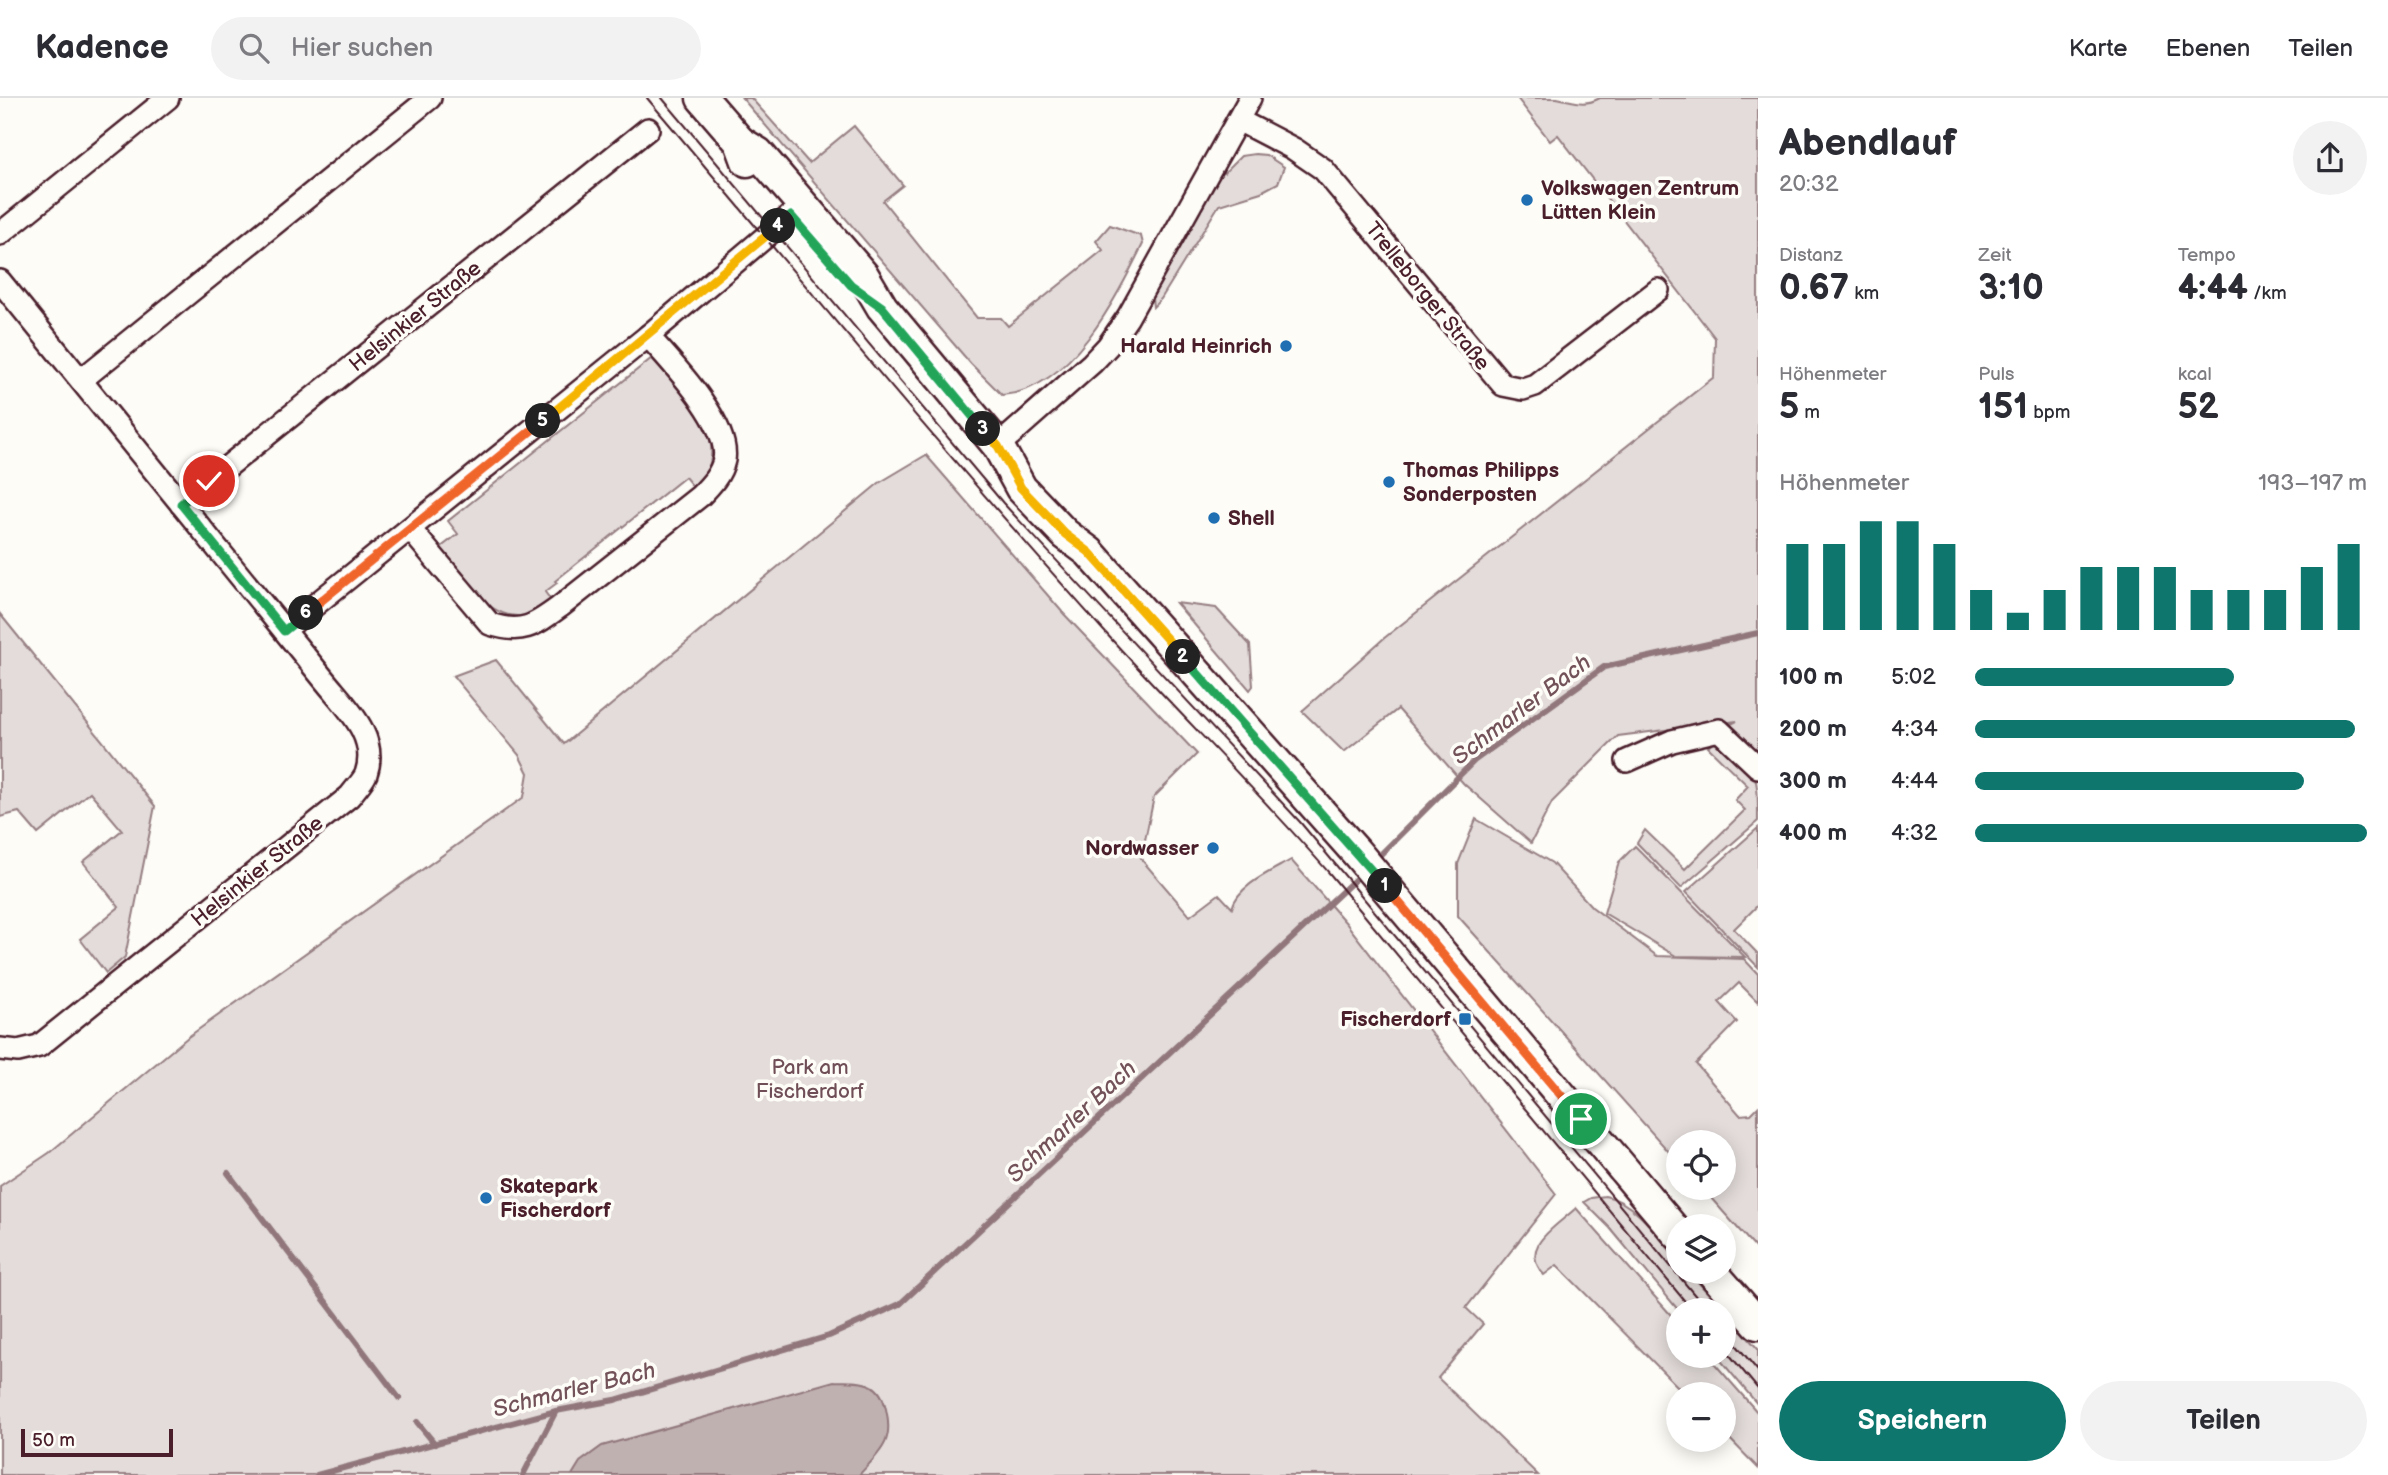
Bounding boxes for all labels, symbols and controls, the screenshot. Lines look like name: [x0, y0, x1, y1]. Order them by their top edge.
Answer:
search box: [211, 17, 701, 80]
text: Kadence: [35, 28, 169, 68]
icon: search: [235, 29, 273, 67]
text: Hier suchen: [291, 33, 433, 64]
text: Karte: [2069, 34, 2127, 63]
text: Ebenen: [2165, 34, 2250, 63]
text: Teilen: [2288, 34, 2353, 63]
text: Abendlauf: [1779, 121, 1957, 166]
button: share: [2293, 121, 2367, 195]
text: 20:32: [1779, 170, 1838, 198]
place label: Volkswagen Zentrum Lütten Klein: [1541, 176, 1739, 225]
marker: Volkswagen Zentrum Lütten Klein: [1519, 192, 1535, 208]
pin: 4: [760, 208, 796, 244]
text: 4: [772, 214, 783, 237]
street label: Trelleborger Straße: [1360, 217, 1495, 376]
text: Distanz: [1779, 244, 1843, 267]
text: Zeit: [1978, 244, 2012, 267]
text: Tempo: [2178, 244, 2236, 267]
street label: Helsinkier Straße: [344, 256, 486, 377]
text: 0.67: [1779, 267, 1849, 310]
text: 3:10: [1978, 267, 2044, 310]
text: 4:44: [2178, 267, 2248, 310]
text: km: [1849, 282, 1879, 305]
text: /km: [2248, 282, 2287, 305]
place label: Harald Heinrich: [1120, 334, 1272, 359]
marker: Harald Heinrich: [1278, 338, 1294, 354]
text: Höhenmeter: [1779, 363, 1886, 386]
text: Puls: [1978, 363, 2015, 386]
text: kcal: [2178, 363, 2212, 386]
text: 5: [1779, 386, 1799, 429]
text: 151: [1978, 386, 2028, 429]
text: 52: [2178, 386, 2219, 429]
text: m: [1799, 401, 1820, 424]
text: bpm: [2028, 401, 2071, 424]
pin: 5: [526, 404, 560, 438]
text: 5: [537, 409, 548, 432]
pin: 3: [965, 412, 1000, 446]
text: 3: [977, 417, 988, 440]
pin: [179, 451, 239, 511]
place label: Thomas Philipps Sonderposten: [1403, 458, 1559, 507]
icon: check: [190, 462, 228, 500]
text: Höhenmeter: [1779, 469, 1909, 497]
text: 193–197 m: [2258, 469, 2367, 497]
marker: Thomas Philipps Sonderposten: [1381, 474, 1397, 490]
place label: Shell: [1228, 506, 1275, 531]
marker: Shell: [1206, 510, 1222, 526]
pin: 6: [288, 596, 324, 630]
text: 6: [300, 601, 311, 624]
pin: 2: [1166, 640, 1200, 674]
text: 2: [1177, 645, 1188, 668]
water label: Schmarler Bach: [1447, 648, 1597, 771]
text: 100 m: [1779, 663, 1843, 691]
text: 5:02: [1891, 663, 1936, 691]
text: 200 m: [1779, 715, 1847, 743]
text: 4:34: [1891, 715, 1938, 743]
text: 300 m: [1779, 767, 1847, 795]
text: 4:44: [1891, 767, 1938, 795]
street label: Helsinkier Straße: [186, 811, 328, 932]
text: 400 m: [1779, 819, 1847, 847]
text: 4:32: [1891, 819, 1937, 847]
place label: Nordwasser: [1085, 836, 1200, 861]
marker: Nordwasser: [1205, 840, 1221, 856]
pin: 1: [1368, 868, 1402, 904]
text: 1: [1381, 874, 1389, 897]
place label: Fischerdorf: [1340, 1007, 1452, 1032]
marker: Fischerdorf: [1457, 1011, 1473, 1027]
water label: Schmarler Bach: [1001, 1054, 1142, 1189]
park label: Park am Fischerdorf: [756, 1055, 865, 1104]
pin: [1551, 1089, 1611, 1149]
icon: arrive: [1562, 1100, 1600, 1138]
map controls: [1666, 1130, 1736, 1452]
button: locate: [1666, 1130, 1736, 1200]
place label: Skatepark Fischerdorf: [500, 1174, 612, 1223]
marker: Skatepark Fischerdorf: [478, 1190, 494, 1206]
button: layers: [1666, 1214, 1736, 1284]
button: +: [1666, 1298, 1736, 1368]
water label: Schmarler Bach: [490, 1356, 659, 1424]
button: Speichern: [1779, 1381, 2066, 1461]
button: Teilen: [2080, 1381, 2367, 1461]
button: −: [1666, 1382, 1736, 1452]
scale bar: [21, 1426, 173, 1458]
text: 50 m: [32, 1429, 75, 1452]

